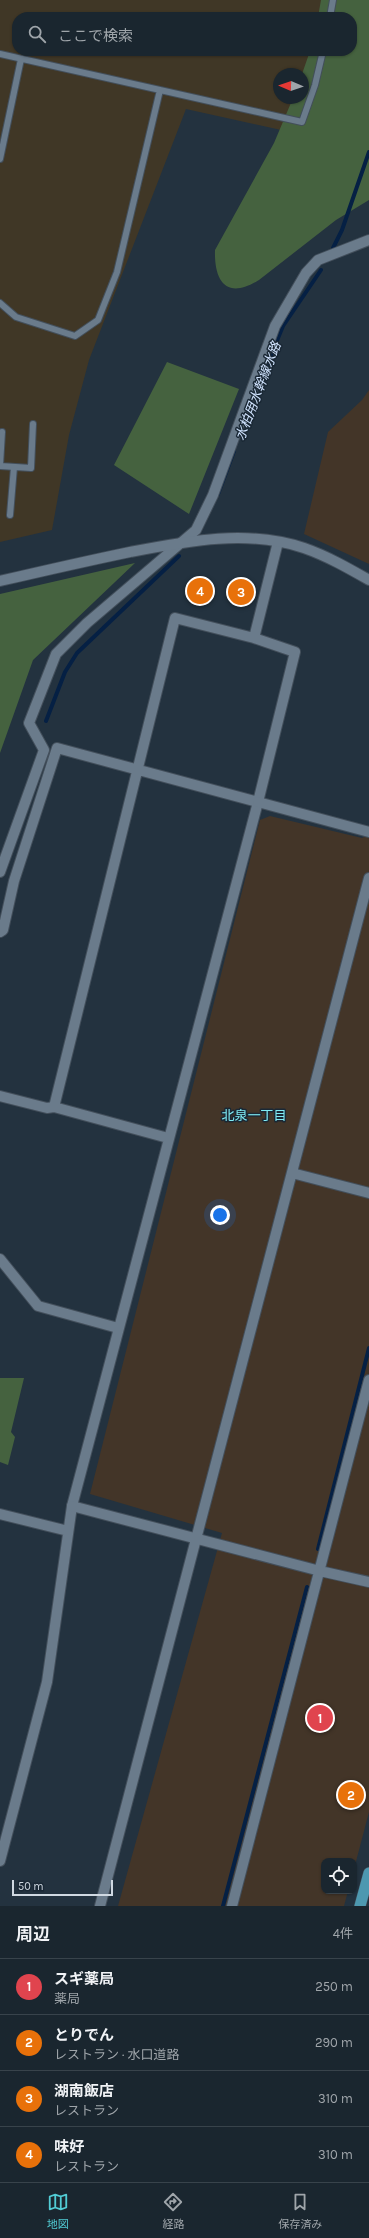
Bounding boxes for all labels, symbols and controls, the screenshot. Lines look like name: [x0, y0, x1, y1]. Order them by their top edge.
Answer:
search box: [12, 12, 357, 56]
icon: search: [26, 23, 48, 45]
text: ここで検索: [58, 27, 133, 45]
north arrow: [273, 68, 309, 104]
water label: 水柏用水幹線水路: [232, 339, 284, 442]
pin: 4: [187, 576, 213, 606]
pin: 3: [228, 577, 254, 607]
district label: 北泉一丁目: [221, 1108, 287, 1123]
your location: [210, 1205, 230, 1225]
pin: 1: [307, 1703, 333, 1733]
pin: 2: [338, 1780, 364, 1810]
map controls: [321, 1858, 357, 1894]
button: locate: [321, 1858, 357, 1894]
scale bar: [12, 1878, 113, 1897]
text: 50 m: [18, 1880, 44, 1893]
text: 周辺: [16, 1924, 50, 1944]
text: 4件: [333, 1926, 353, 1941]
text: スギ薬局: [54, 1970, 114, 1988]
text: 1: [27, 1979, 31, 1994]
text: 250 m: [315, 1979, 353, 1994]
text: 薬局: [54, 1991, 80, 2006]
text: とりでん: [54, 2026, 114, 2044]
text: 2: [25, 2035, 33, 2050]
text: 290 m: [315, 2035, 353, 2050]
text: レストラン · 水口道路: [54, 2047, 180, 2062]
text: 湖南飯店: [54, 2082, 114, 2100]
text: 3: [25, 2091, 33, 2106]
text: 310 m: [318, 2091, 353, 2106]
text: レストラン: [54, 2103, 119, 2118]
text: 味好: [54, 2138, 84, 2156]
text: 4: [25, 2147, 33, 2162]
text: 310 m: [318, 2147, 353, 2162]
text: レストラン: [54, 2159, 119, 2174]
tab: 地図: [47, 2191, 69, 2231]
tab: 経路: [162, 2191, 184, 2231]
tab: 保存済み: [278, 2191, 322, 2231]

